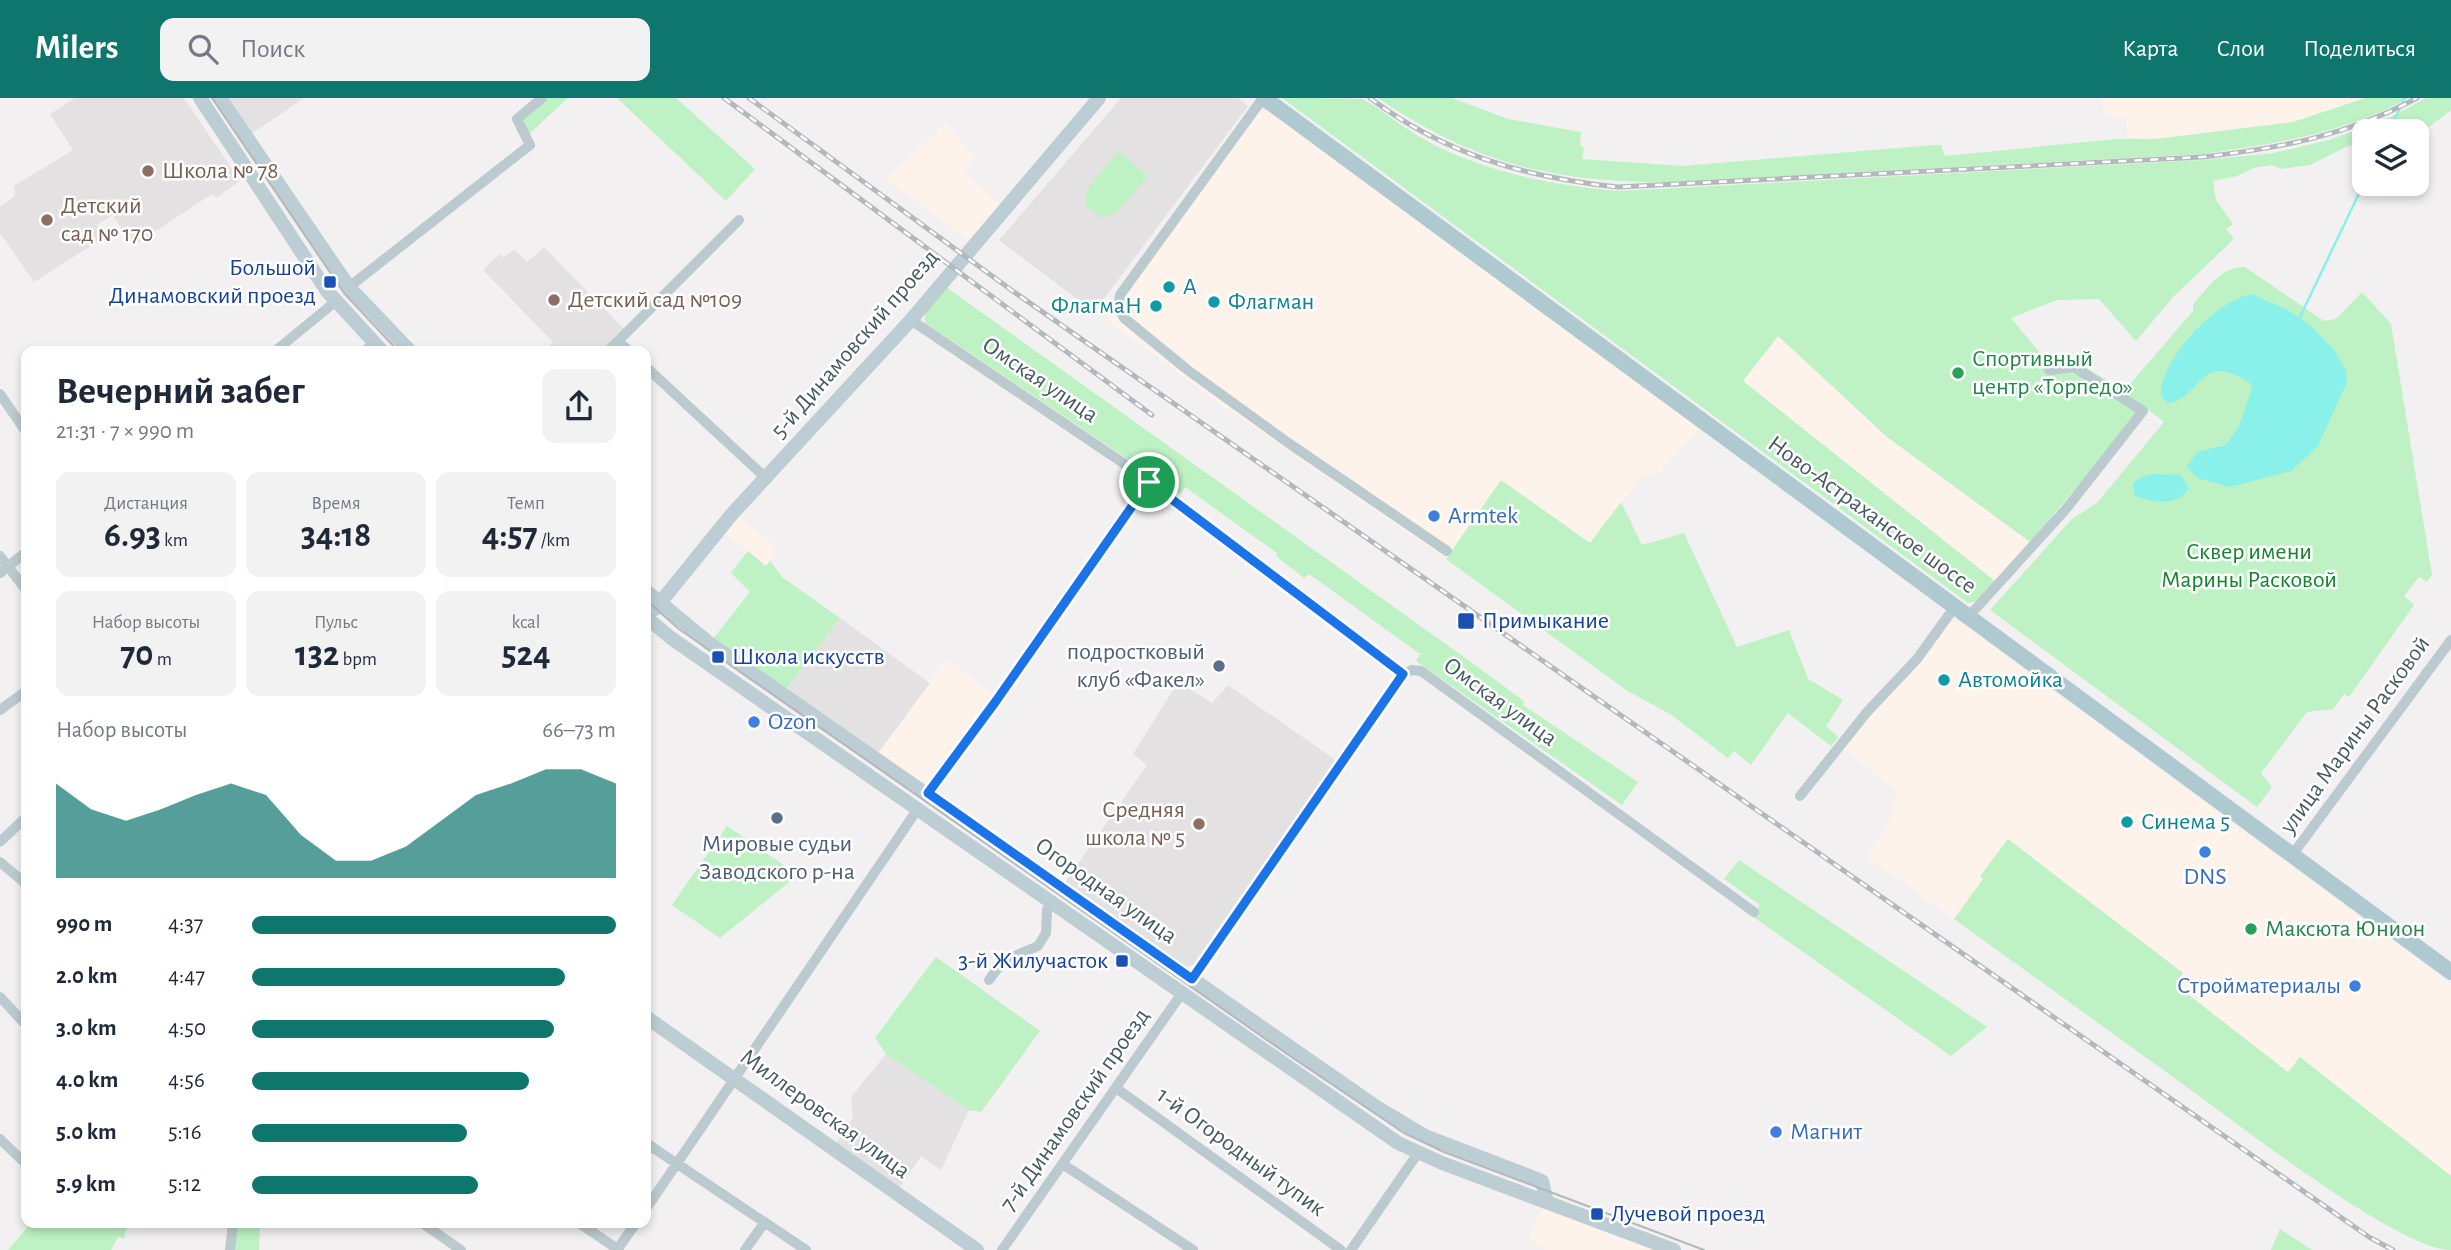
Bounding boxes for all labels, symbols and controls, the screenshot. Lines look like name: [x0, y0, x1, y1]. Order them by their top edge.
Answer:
search box: [160, 18, 650, 81]
icon: search: [184, 30, 222, 68]
text: Milers: [35, 32, 118, 65]
text: Поиск: [240, 36, 305, 62]
text: Карта: [2122, 37, 2178, 61]
text: Слои: [2216, 37, 2265, 61]
text: Поделиться: [2303, 37, 2416, 61]
map controls: [2352, 119, 2429, 196]
button: layers: [2352, 119, 2429, 196]
place label: Школа № 78: [162, 159, 279, 183]
marker: Школа № 78: [140, 163, 156, 179]
place label: Детский сад № 170: [61, 194, 153, 246]
marker: Детский сад № 170: [39, 212, 55, 228]
street label: 5-й Динамовский проезд: [767, 245, 943, 443]
place label: Большой Динамовский проезд: [109, 256, 316, 308]
marker: Большой Динамовский проезд: [322, 274, 338, 290]
place label: A: [1183, 275, 1197, 299]
marker: A: [1161, 279, 1177, 295]
place label: Детский сад №109: [568, 288, 742, 312]
place label: Флагман: [1228, 290, 1314, 314]
marker: Детский сад №109: [546, 292, 562, 308]
place label: ФлагмаН: [1051, 294, 1142, 318]
marker: Флагман: [1206, 294, 1222, 310]
marker: ФлагмаН: [1148, 298, 1164, 314]
street label: Омская улица: [978, 333, 1102, 427]
place label: Спортивный центр «Торпедо»: [1972, 347, 2133, 399]
marker: Спортивный центр «Торпедо»: [1950, 365, 1966, 381]
button: share: [542, 369, 616, 443]
text: Вечерний забег: [56, 373, 305, 411]
text: 21:31 · 7 × 990 m: [56, 420, 194, 443]
street label: Ново-Астраханское шоссе: [1763, 431, 1981, 599]
pin: [1119, 452, 1179, 512]
icon: arrive: [1130, 463, 1168, 501]
text: Дистанция: [104, 494, 188, 513]
text: Время: [311, 494, 361, 513]
text: Темп: [507, 494, 545, 513]
place label: Armtek: [1448, 504, 1518, 528]
marker: Armtek: [1426, 508, 1442, 524]
text: 6.93: [104, 518, 161, 553]
text: 34:18: [301, 518, 371, 553]
text: 4:57: [482, 518, 538, 553]
text: km: [161, 531, 188, 550]
text: /km: [538, 531, 570, 550]
park label: Сквер имени Марины Расковой: [2161, 540, 2337, 592]
place label: Примыкание: [1482, 609, 1609, 633]
marker: Примыкание: [1456, 611, 1476, 631]
text: Набор высоты: [92, 613, 200, 632]
text: Пульс: [314, 613, 358, 632]
text: kcal: [512, 613, 540, 632]
street label: улица Марины Расковой: [2275, 632, 2434, 839]
text: 70: [120, 637, 154, 672]
text: 132: [295, 637, 339, 672]
text: 524: [501, 637, 551, 672]
place label: подростковый клуб «Факел»: [1067, 640, 1205, 692]
place label: Школа искусств: [732, 645, 885, 669]
marker: Школа искусств: [710, 649, 726, 665]
text: m: [154, 650, 172, 669]
text: bpm: [339, 650, 377, 669]
street label: Омская улица: [1439, 653, 1561, 751]
marker: подростковый клуб «Факел»: [1211, 658, 1227, 674]
place label: Автомойка: [1958, 668, 2063, 692]
marker: Автомойка: [1936, 672, 1952, 688]
place label: Ozon: [768, 710, 817, 734]
marker: Ozon: [746, 714, 762, 730]
text: Набор высоты: [56, 719, 188, 742]
text: 66–73 m: [542, 719, 616, 742]
place label: Средняя школа № 5: [1085, 798, 1185, 850]
marker: Мировые судьи Заводского р-на: [769, 810, 785, 826]
place label: Синема 5: [2141, 810, 2230, 834]
marker: Синема 5: [2119, 814, 2135, 830]
marker: Средняя школа № 5: [1191, 816, 1207, 832]
place label: Мировые судьи Заводского р-на: [699, 832, 855, 884]
street label: Огородная улица: [1031, 833, 1181, 949]
marker: DNS: [2197, 844, 2213, 860]
place label: DNS: [2183, 865, 2227, 889]
text: 990 m: [56, 913, 112, 936]
text: 4:37: [168, 913, 203, 936]
place label: Максюта Юнион: [2265, 917, 2425, 941]
marker: Максюта Юнион: [2243, 921, 2259, 937]
place label: 3-й Жилучасток: [958, 949, 1108, 973]
marker: 3-й Жилучасток: [1114, 953, 1130, 969]
text: 2.0 km: [56, 965, 118, 988]
text: 4:47: [168, 965, 205, 988]
place label: Стройматериалы: [2177, 974, 2341, 998]
marker: Стройматериалы: [2347, 978, 2363, 994]
street label: 7-й Динамовский проезд: [996, 1004, 1154, 1216]
text: 3.0 km: [56, 1017, 117, 1040]
text: 4:50: [168, 1017, 206, 1040]
street label: Миллеровская улица: [736, 1045, 914, 1183]
text: 4.0 km: [56, 1069, 118, 1092]
text: 4:56: [168, 1069, 205, 1092]
street label: 1-й Огородный тупик: [1152, 1083, 1330, 1221]
place label: Магнит: [1790, 1120, 1862, 1144]
text: 5.0 km: [56, 1121, 117, 1144]
text: 5:16: [168, 1121, 202, 1144]
marker: Магнит: [1768, 1124, 1784, 1140]
text: 5.9 km: [56, 1173, 116, 1196]
text: 5:12: [168, 1173, 201, 1196]
place label: Лучевой проезд: [1611, 1202, 1765, 1226]
marker: Лучевой проезд: [1589, 1206, 1605, 1222]

